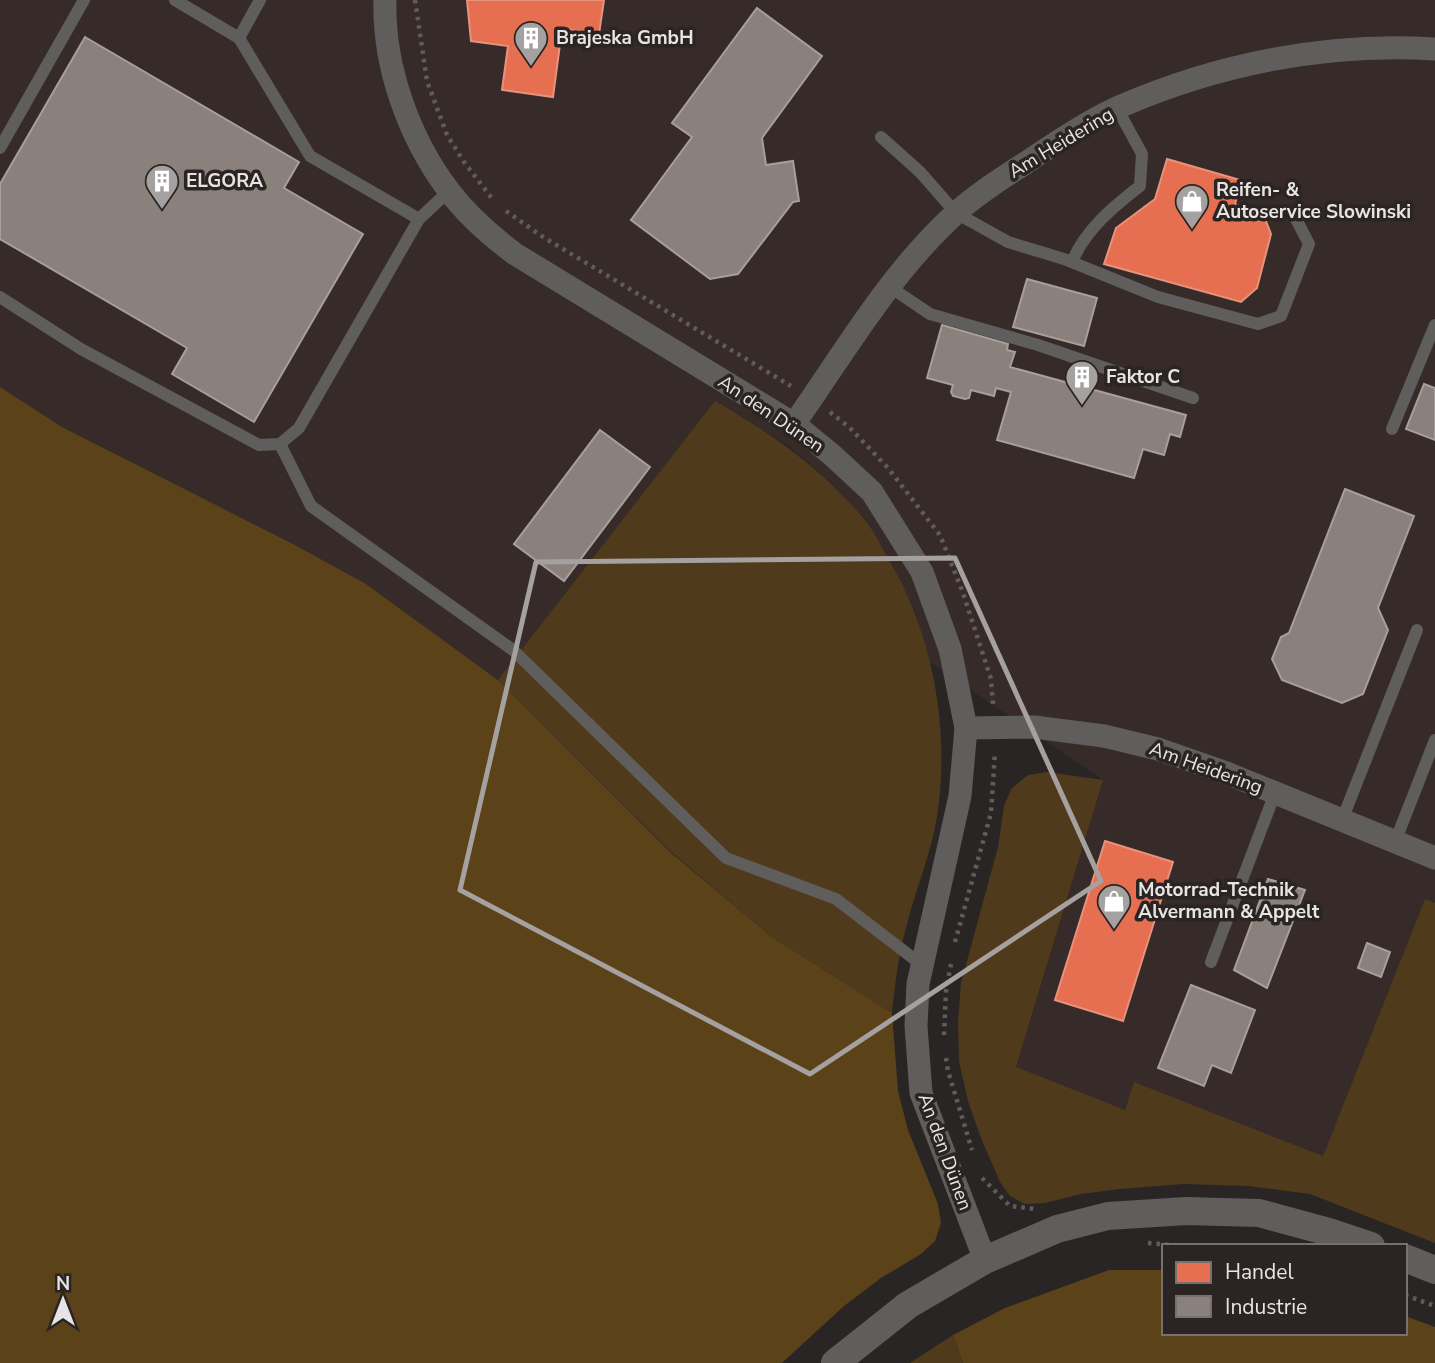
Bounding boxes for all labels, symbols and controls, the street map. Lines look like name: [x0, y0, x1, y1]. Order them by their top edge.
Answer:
building icon: Brajeska GmbH: [512, 19, 550, 68]
place label: Brajeska GmbH: [556, 25, 694, 51]
street label: Am Heidering: [1004, 101, 1118, 185]
building icon: ELGORA: [143, 162, 181, 211]
place label: ELGORA: [186, 168, 264, 194]
place label: Reifen- & Autoservice Slowinski: [1216, 177, 1411, 225]
shop icon: Reifen- & Autoservice Slowinski: [1173, 182, 1211, 231]
building icon: Faktor C: [1063, 358, 1101, 407]
place label: Faktor C: [1106, 364, 1180, 390]
street label: An den Dünen: [713, 369, 829, 459]
street label: Am Heidering: [1146, 736, 1266, 800]
place label: Motorrad-Technik Alvermann & Appelt: [1138, 877, 1320, 925]
shop icon: Motorrad-Technik Alvermann & Appelt: [1095, 882, 1133, 931]
street label: An den Dünen: [912, 1090, 978, 1214]
legend: [1162, 1244, 1407, 1335]
text: Handel: [1225, 1258, 1294, 1286]
north arrow: [28, 1265, 98, 1335]
text: N: [56, 1271, 70, 1297]
text: Industrie: [1225, 1293, 1307, 1321]

